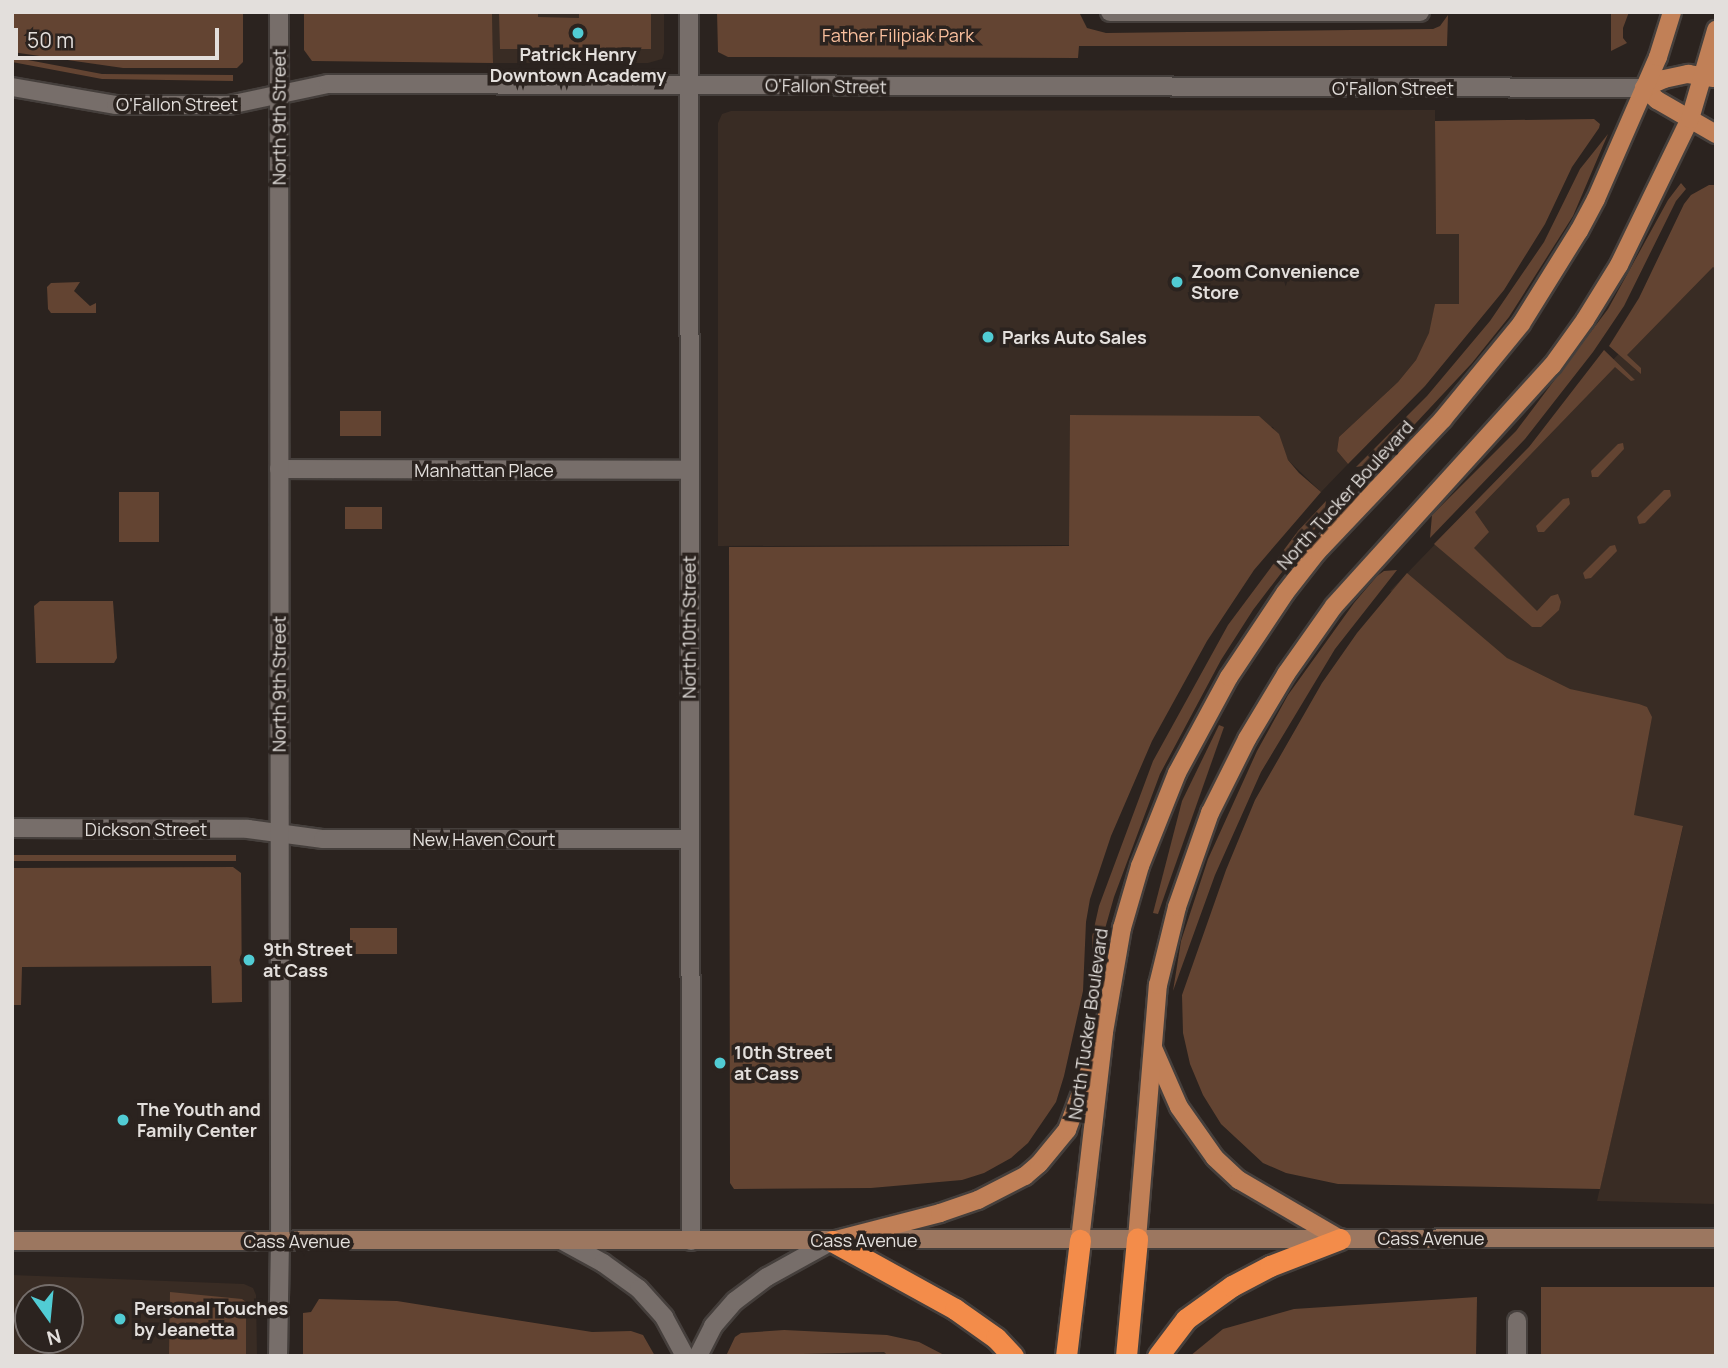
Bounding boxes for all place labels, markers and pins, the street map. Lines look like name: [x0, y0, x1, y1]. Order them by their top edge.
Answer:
marker: Patrick Henry Downtown Academy: [570, 25, 586, 41]
place label: Patrick Henry Downtown Academy: [490, 44, 666, 86]
place label: Zoom Convenience Store: [1191, 261, 1360, 304]
marker: Zoom Convenience Store: [1169, 274, 1185, 290]
place label: Parks Auto Sales: [1002, 326, 1147, 348]
marker: Parks Auto Sales: [980, 329, 996, 345]
place label: 9th Street at Cass: [263, 939, 353, 982]
marker: 9th Street at Cass: [241, 952, 257, 968]
place label: 10th Street at Cass: [734, 1042, 832, 1084]
marker: 10th Street at Cass: [712, 1055, 728, 1071]
place label: The Youth and Family Center: [137, 1099, 261, 1142]
marker: The Youth and Family Center: [115, 1112, 131, 1128]
place label: Personal Touches by Jeanetta: [134, 1298, 288, 1340]
marker: Personal Touches by Jeanetta: [112, 1311, 128, 1327]

